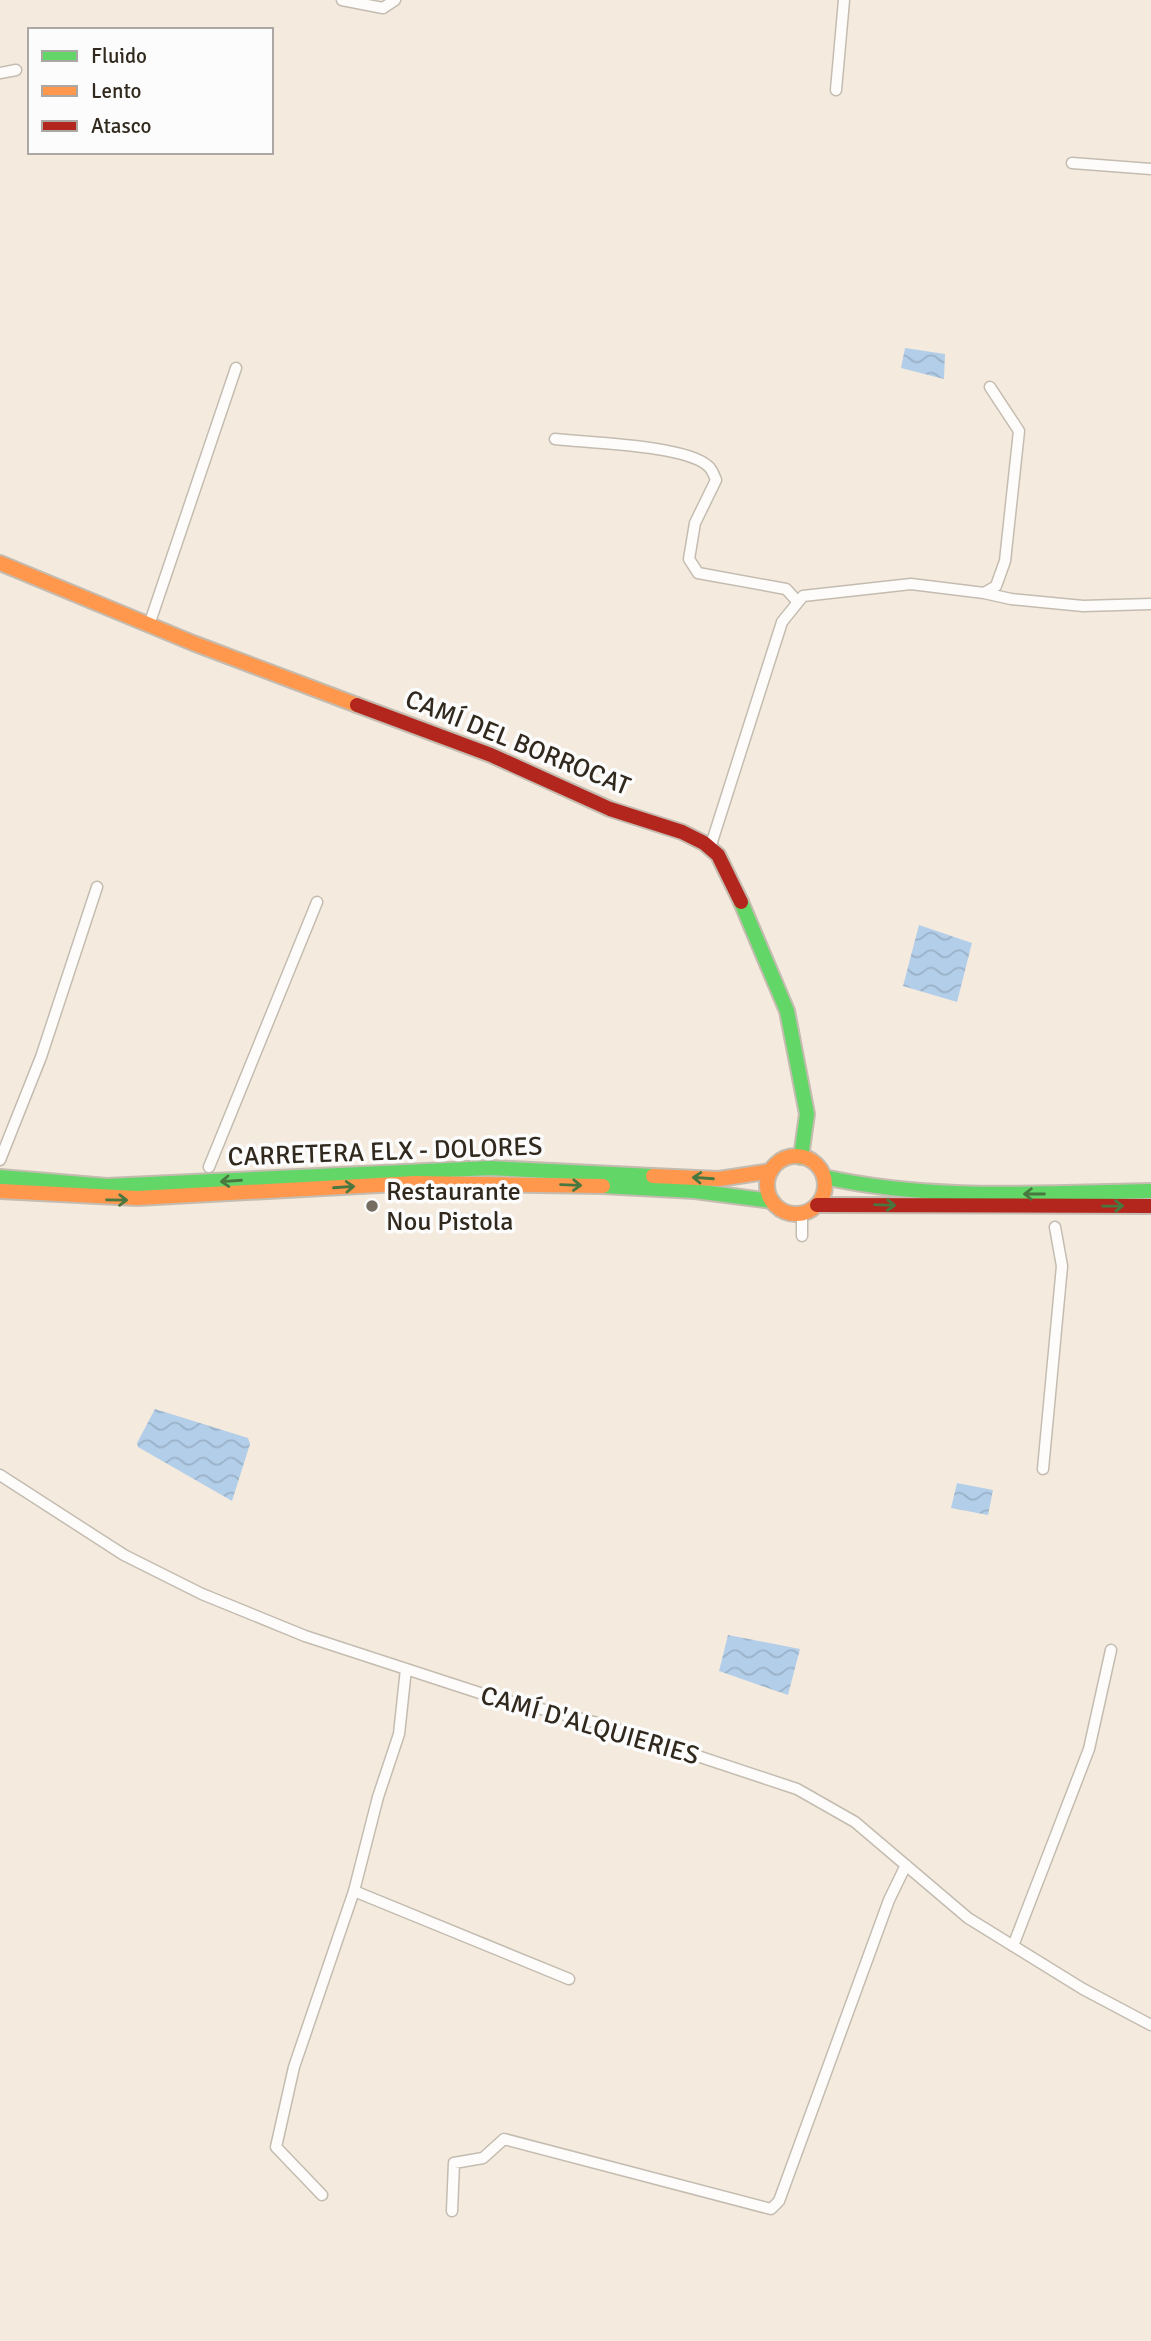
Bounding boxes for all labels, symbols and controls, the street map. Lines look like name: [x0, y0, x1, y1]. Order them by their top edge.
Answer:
legend: [28, 28, 273, 154]
text: Fluido: [91, 43, 147, 69]
text: Lento: [91, 78, 141, 104]
text: Atasco: [91, 113, 151, 139]
street label: CAMÍ DEL BORROCAT: [400, 683, 635, 803]
street label: CARRETERA ELX - DOLORES: [227, 1131, 543, 1173]
one-way arrow: [692, 1171, 715, 1184]
one-way arrow: [221, 1175, 243, 1188]
place label: Restaurante Nou Pistola: [386, 1176, 521, 1238]
one-way arrow: [559, 1178, 582, 1191]
one-way arrow: [332, 1180, 355, 1193]
one-way arrow: [1023, 1187, 1046, 1201]
one-way arrow: [105, 1193, 128, 1207]
marker: Restaurante Nou Pistola: [364, 1198, 380, 1214]
one-way arrow: [873, 1198, 896, 1212]
one-way arrow: [1101, 1200, 1124, 1213]
street label: CAMÍ D'ALQUIERIES: [477, 1679, 703, 1772]

